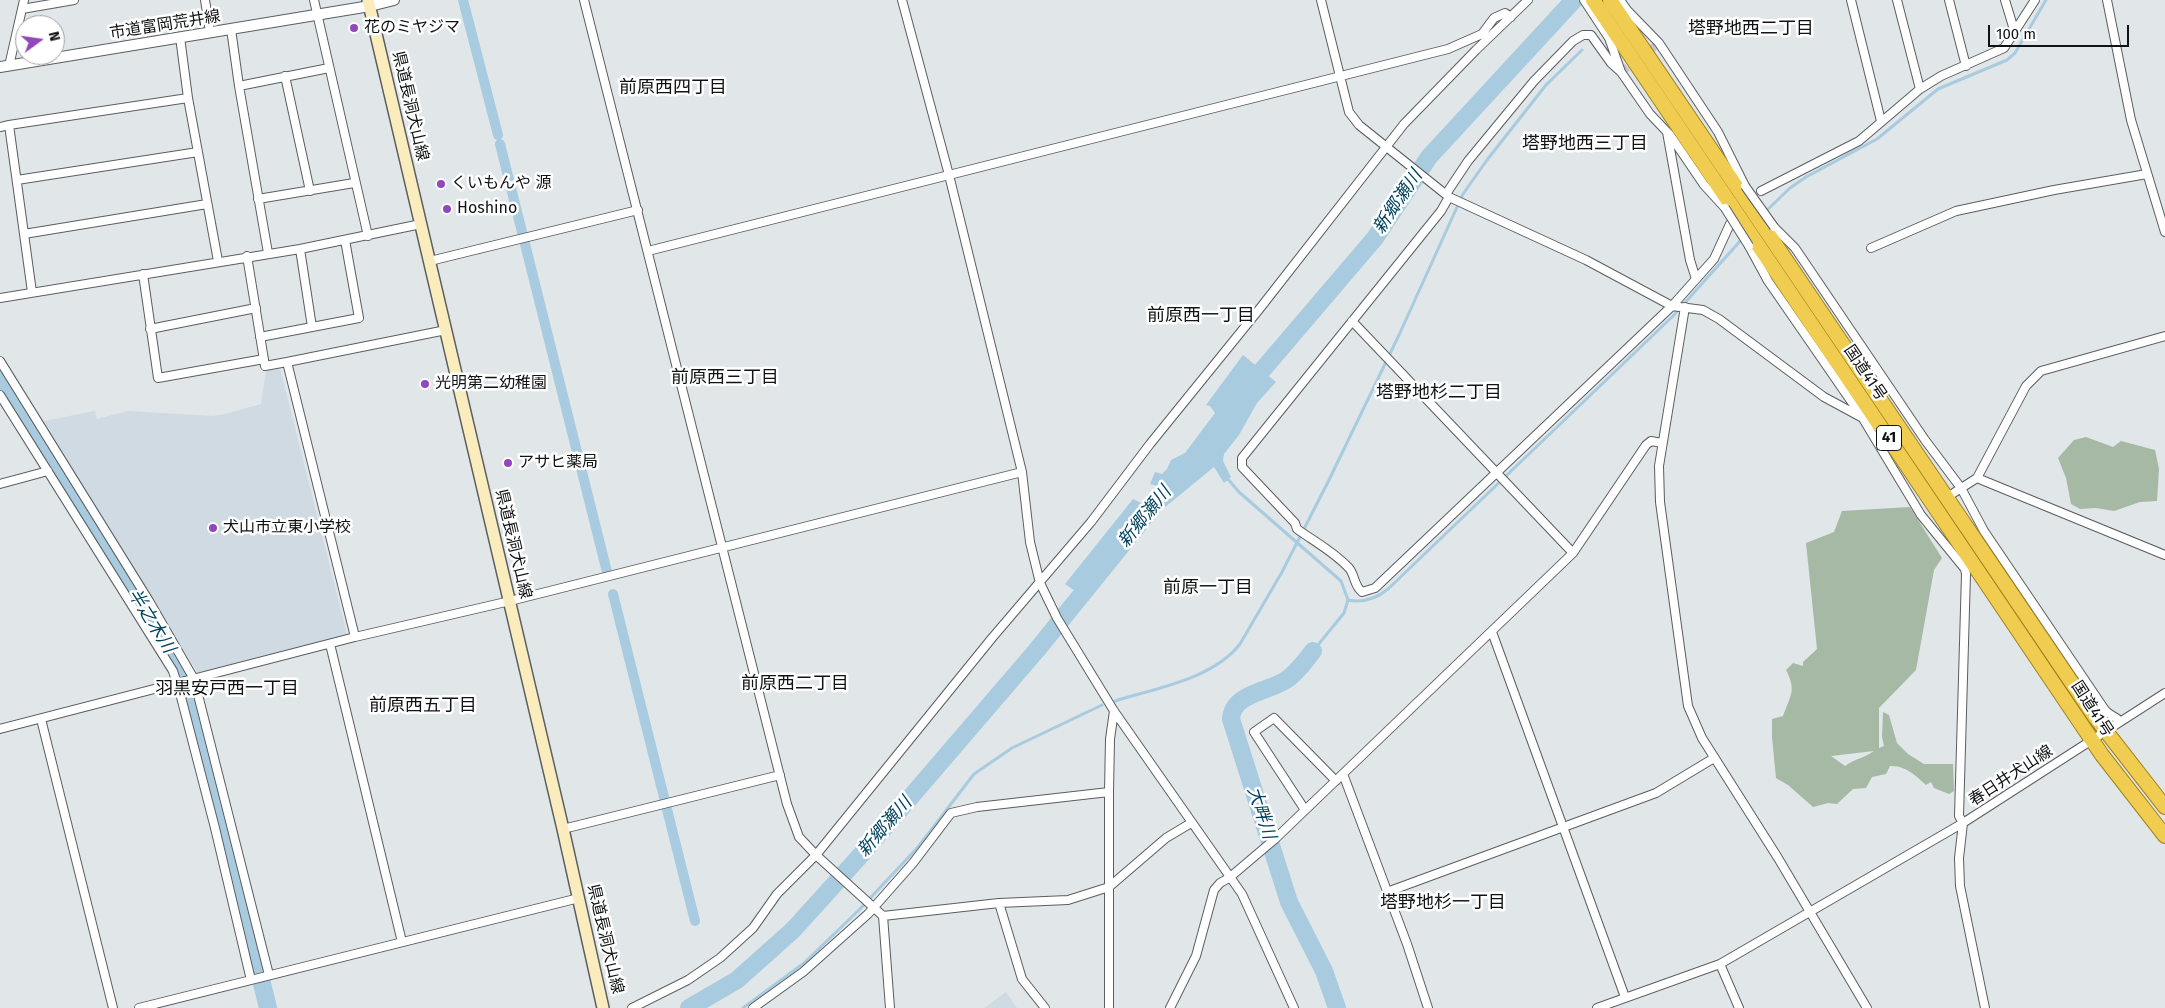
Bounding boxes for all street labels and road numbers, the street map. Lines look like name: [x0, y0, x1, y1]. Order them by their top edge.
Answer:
street label: 市道富岡荒井線: [108, 7, 222, 43]
street label: 県道長洞犬山線: [388, 49, 432, 163]
street label: 国道41号: [1840, 342, 1890, 404]
road number: 41: [1876, 426, 1902, 450]
street label: 県道長洞犬山線: [491, 487, 535, 601]
street label: 国道41号: [2067, 678, 2117, 740]
street label: 春日井犬山線: [1966, 742, 2056, 810]
street label: 県道長洞犬山線: [583, 882, 627, 996]

